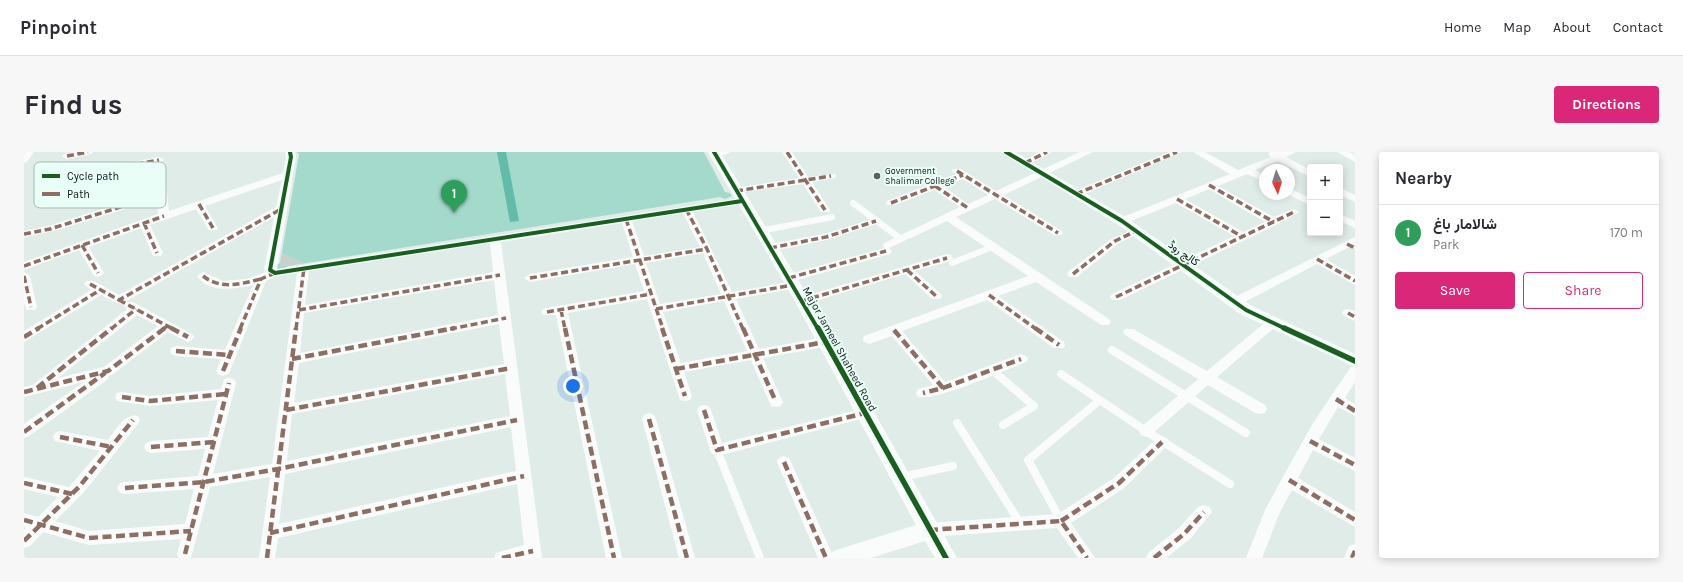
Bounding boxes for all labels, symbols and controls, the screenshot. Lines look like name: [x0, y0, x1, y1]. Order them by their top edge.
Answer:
text: Pinpoint: [20, 17, 97, 39]
text: Home: [1444, 19, 1481, 36]
text: Map: [1503, 19, 1531, 36]
text: About: [1553, 19, 1591, 36]
text: Contact: [1613, 19, 1663, 36]
button: Directions: [1554, 86, 1659, 123]
text: Find us: [24, 88, 123, 121]
legend: [34, 162, 166, 208]
north arrow: [1259, 164, 1295, 200]
map controls: [1307, 164, 1343, 236]
button: +: [1307, 164, 1343, 200]
place label: Government Shalimar College: [885, 166, 955, 186]
text: Nearby: [1395, 168, 1452, 188]
text: Cycle path: [67, 170, 119, 183]
marker: Government Shalimar College: [872, 171, 882, 181]
pin: 1: [441, 180, 467, 213]
text: Path: [67, 188, 90, 201]
button: −: [1307, 200, 1343, 236]
text: شالامار باغ: [1433, 215, 1497, 233]
text: 1: [1406, 225, 1410, 240]
text: 170 m: [1610, 225, 1643, 240]
text: Park: [1433, 237, 1459, 252]
street label: کالج روڈ: [1165, 238, 1202, 270]
button: Save: [1395, 272, 1515, 309]
button: Share: [1523, 272, 1643, 309]
street label: Major Jameel Shaheed Road: [800, 284, 879, 414]
your location: [563, 376, 583, 396]

